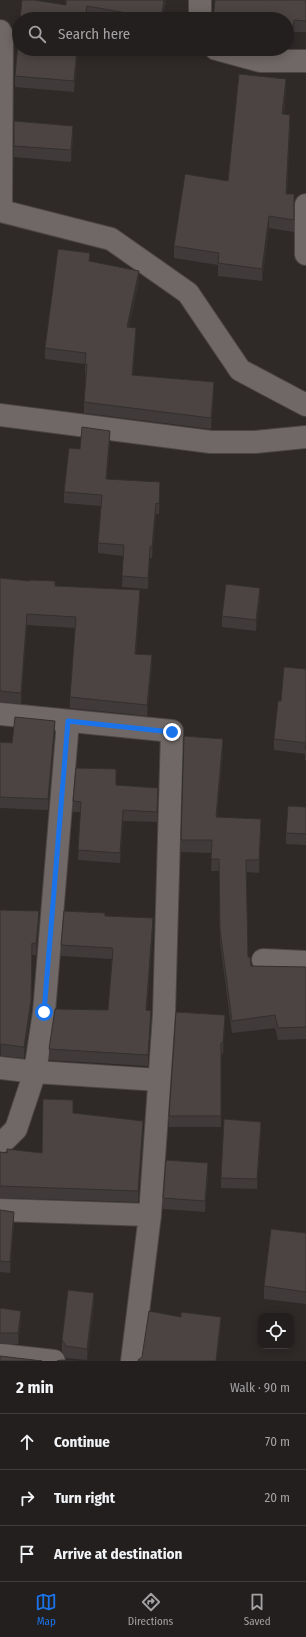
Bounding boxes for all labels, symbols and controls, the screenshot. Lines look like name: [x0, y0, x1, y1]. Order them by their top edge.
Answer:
search box: [12, 12, 294, 56]
icon: search: [26, 23, 48, 45]
text: Search here: [58, 25, 130, 43]
route end: [163, 723, 181, 741]
route start: [35, 1003, 53, 1021]
map controls: [258, 1313, 294, 1349]
button: locate: [258, 1313, 294, 1349]
text: 2 min: [16, 1377, 54, 1398]
text: Walk · 90 m: [230, 1380, 290, 1395]
icon: ahead: [16, 1431, 38, 1453]
text: Continue: [54, 1433, 110, 1451]
text: 70 m: [265, 1434, 290, 1449]
icon: right: [16, 1487, 38, 1509]
text: Turn right: [54, 1489, 115, 1507]
text: 20 m: [264, 1490, 290, 1505]
icon: arrive: [16, 1543, 38, 1565]
text: Arrive at destination: [54, 1545, 182, 1563]
tab: Map: [35, 1591, 57, 1628]
tab: Directions: [128, 1591, 173, 1628]
tab: Saved: [244, 1591, 271, 1628]

